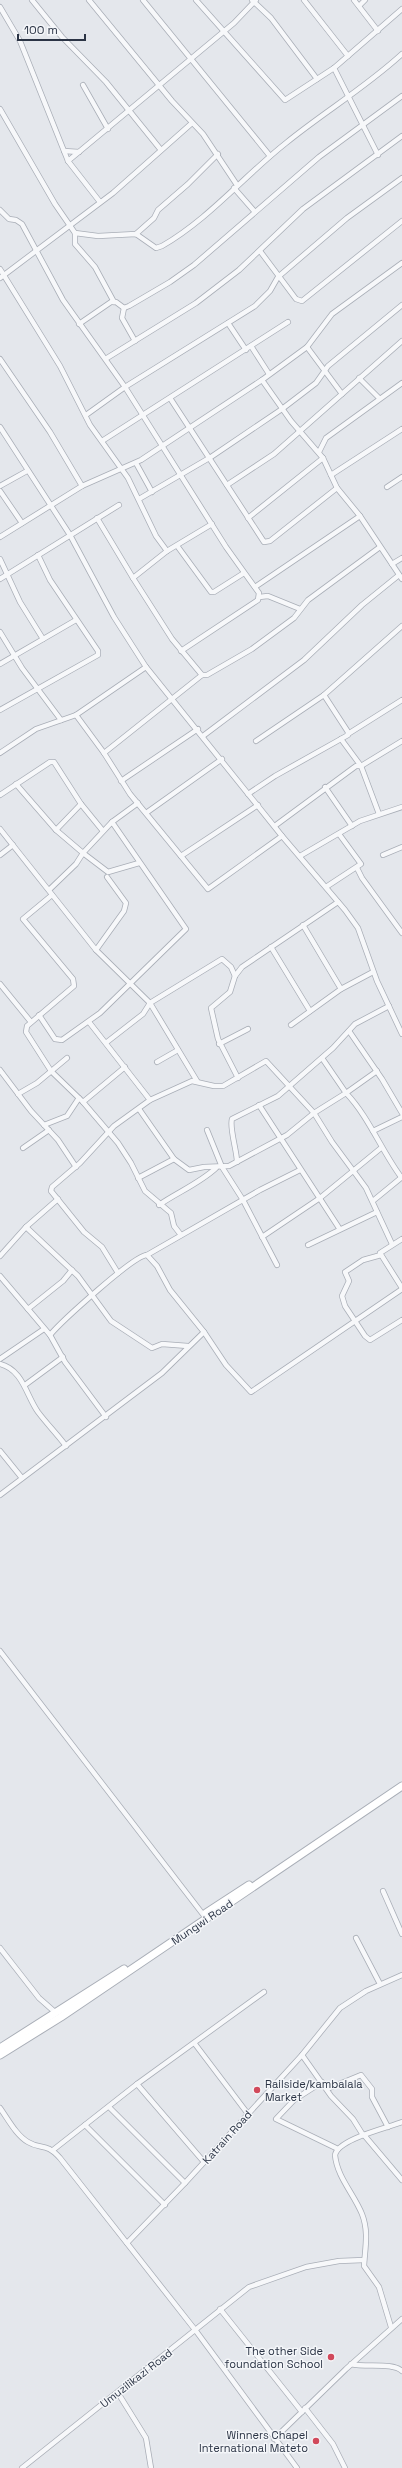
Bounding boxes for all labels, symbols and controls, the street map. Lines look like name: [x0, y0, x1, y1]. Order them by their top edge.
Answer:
scale bar: [18, 16, 85, 42]
text: 100 m: [24, 22, 58, 38]
street label: Mungwi Road: [168, 1896, 236, 1948]
place label: Railside/kambalala Market: [265, 2077, 363, 2104]
marker: Railside/kambalala Market: [252, 2085, 262, 2095]
street label: Katrain Road: [199, 2107, 255, 2167]
place label: The other Side foundation School: [225, 2344, 323, 2371]
street label: Umuzilikazi Road: [97, 2346, 175, 2410]
marker: The other Side foundation School: [326, 2352, 336, 2362]
place label: Winners Chapel International Mateto: [199, 2428, 308, 2455]
marker: Winners Chapel International Mateto: [311, 2436, 321, 2446]

